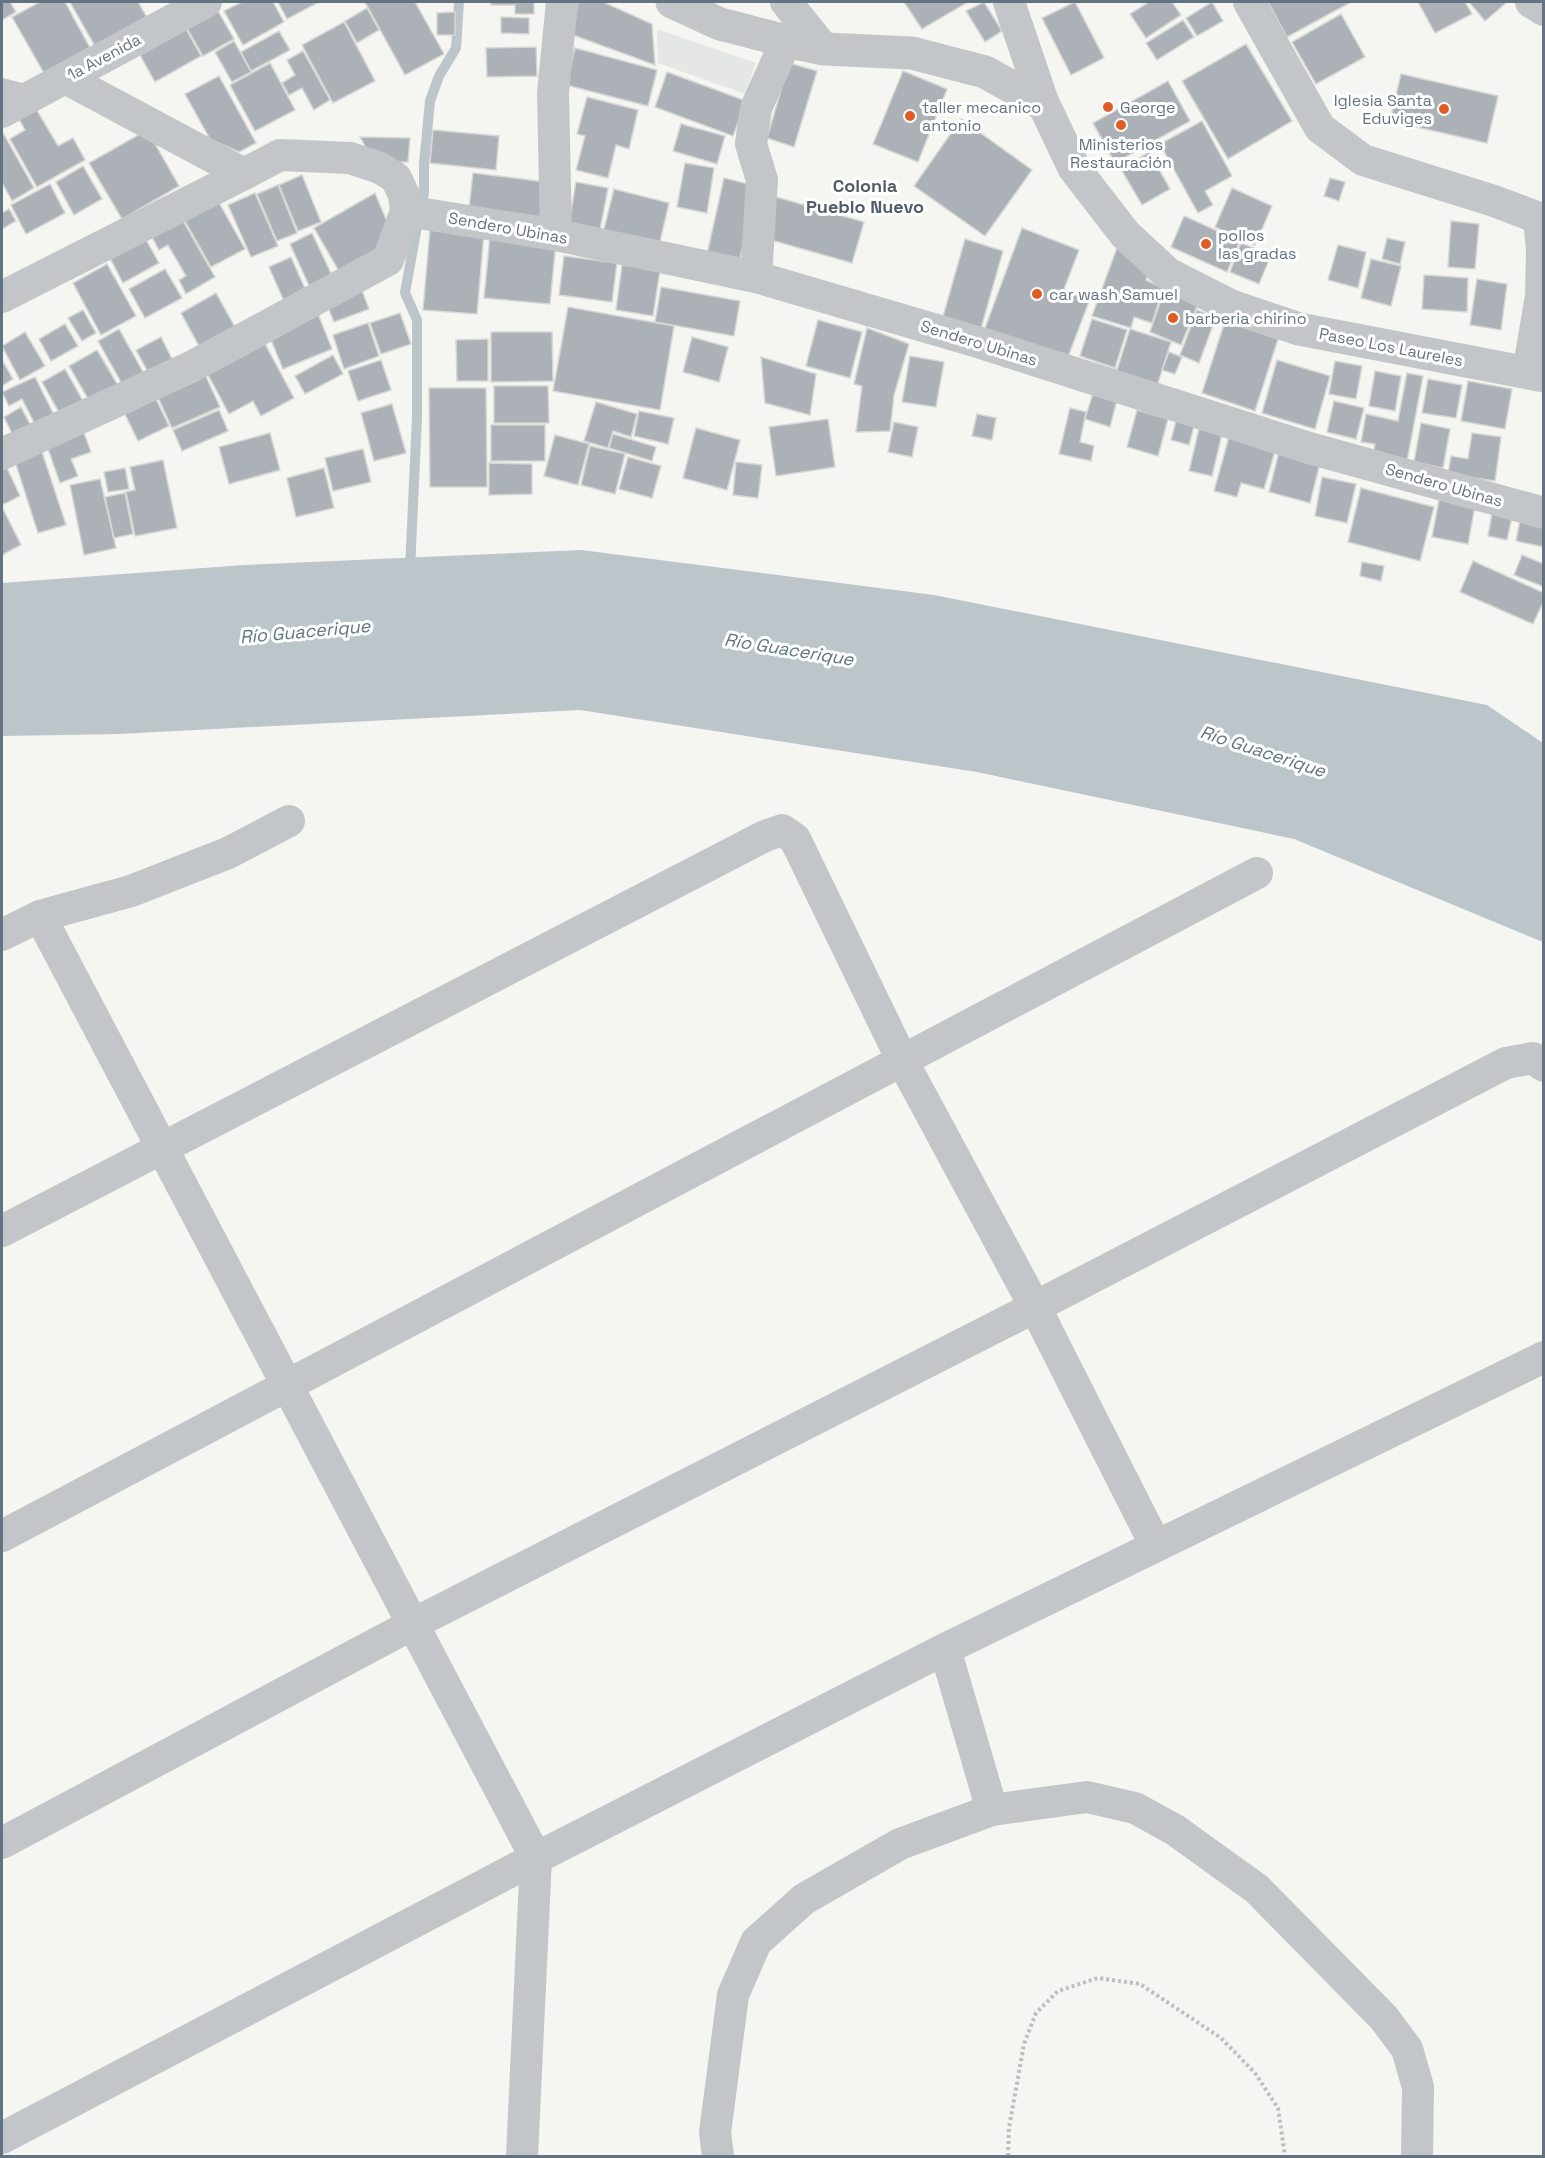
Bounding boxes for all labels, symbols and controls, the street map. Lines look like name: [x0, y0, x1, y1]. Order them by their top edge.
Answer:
street label: 1a Avenida: [63, 29, 145, 85]
place label: Iglesia Santa Eduviges: [1334, 90, 1432, 129]
place label: taller mecanico antonio: [922, 97, 1041, 136]
place label: George: [1120, 97, 1175, 118]
marker: George: [1101, 100, 1115, 114]
marker: Iglesia Santa Eduviges: [1437, 102, 1451, 116]
marker: taller mecanico antonio: [903, 109, 917, 123]
marker: Ministerios Restauración: [1114, 118, 1128, 132]
place label: Ministerios Restauración: [1070, 134, 1172, 173]
district label: Colonia Pueblo Nuevo: [806, 174, 924, 218]
street label: Sendero Ubinas: [447, 207, 569, 249]
place label: pollos las gradas: [1218, 225, 1297, 264]
marker: pollos las gradas: [1199, 237, 1213, 251]
place label: car wash Samuel: [1049, 284, 1178, 305]
marker: car wash Samuel: [1030, 287, 1044, 301]
place label: barberia chirino: [1185, 308, 1307, 329]
marker: barberia chirino: [1166, 311, 1180, 325]
street label: Sendero Ubinas: [918, 315, 1040, 371]
street label: Paseo Los Laureles: [1317, 323, 1465, 371]
street label: Sendero Ubinas: [1383, 458, 1505, 512]
water label: Río Guacerique: [239, 614, 372, 648]
water label: Río Guacerique: [723, 627, 857, 671]
water label: Río Guacerique: [1197, 720, 1330, 782]

